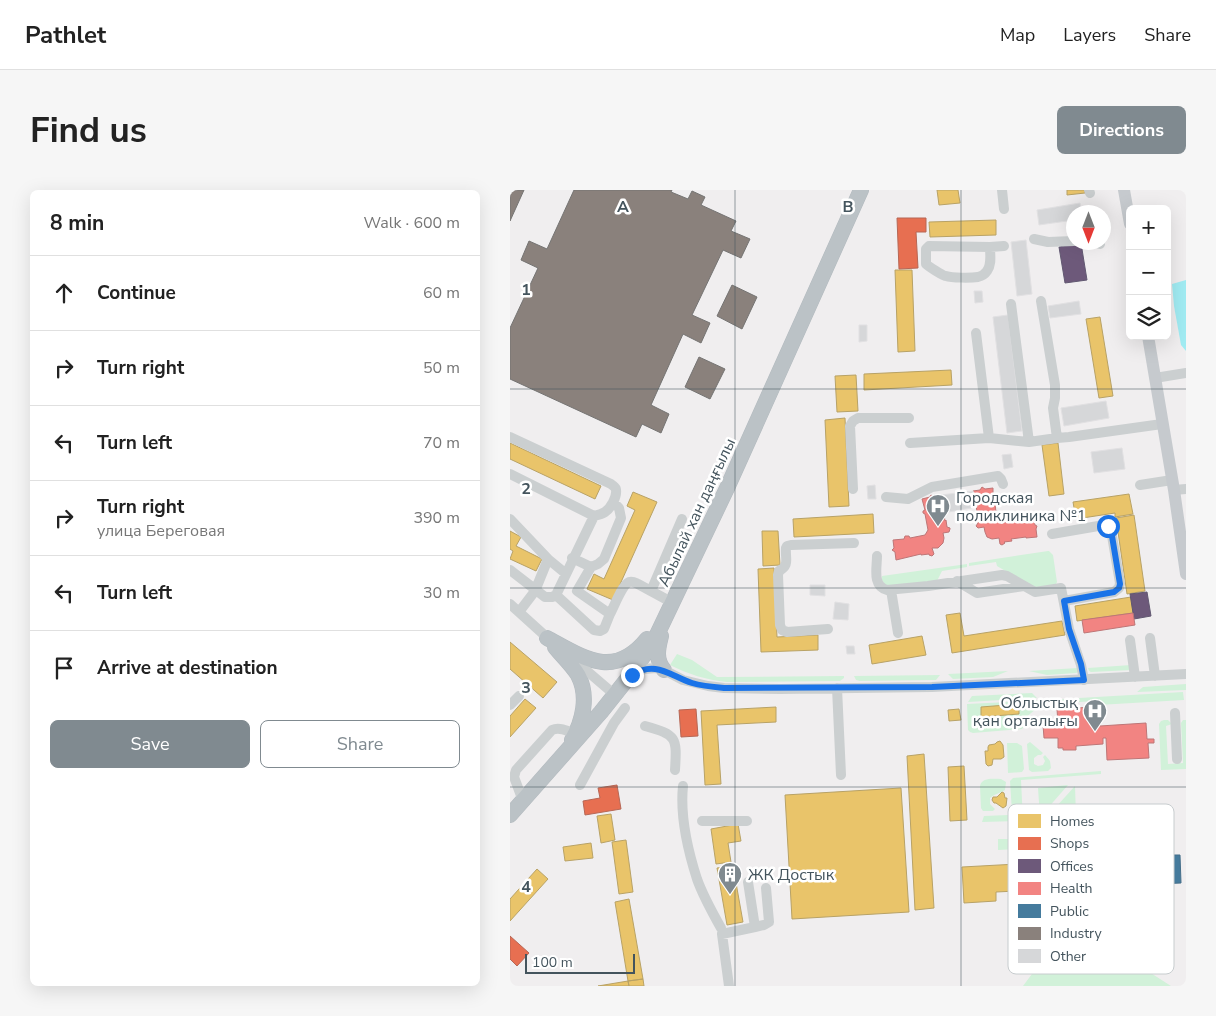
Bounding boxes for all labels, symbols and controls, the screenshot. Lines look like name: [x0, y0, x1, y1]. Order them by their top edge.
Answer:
text: Pathlet: [25, 19, 106, 51]
text: Map: [1000, 23, 1035, 47]
text: Layers: [1063, 23, 1116, 47]
text: Share: [1144, 23, 1191, 47]
button: Directions: [1057, 106, 1186, 154]
text: Find us: [30, 107, 147, 154]
text: A: [617, 196, 629, 218]
text: B: [842, 196, 854, 218]
north arrow: [1066, 205, 1111, 250]
map controls: [1126, 205, 1171, 340]
button: +: [1126, 205, 1171, 250]
text: 8 min: [50, 209, 104, 237]
text: Walk · 600 m: [364, 212, 460, 234]
button: −: [1126, 250, 1171, 295]
icon: ahead: [50, 279, 78, 307]
text: 1: [521, 279, 531, 301]
text: Continue: [97, 280, 176, 306]
text: 60 m: [423, 282, 460, 304]
button: layers: [1126, 295, 1171, 340]
icon: right: [50, 354, 78, 382]
text: Turn right: [97, 355, 184, 381]
text: 50 m: [423, 357, 460, 379]
icon: left: [50, 429, 78, 457]
text: Turn left: [97, 430, 172, 456]
text: 70 m: [423, 432, 460, 454]
street label: Абылай хан даңғылы: [653, 435, 741, 590]
text: 2: [521, 478, 531, 500]
place label: Городская поликлиника №1: [956, 487, 1086, 527]
hospital icon: Городская поликлиника №1: [925, 493, 951, 527]
text: Turn right: [97, 494, 184, 520]
icon: right: [50, 504, 78, 532]
text: 390 m: [413, 507, 460, 529]
route start: [1097, 515, 1120, 538]
text: улица Береговая: [97, 520, 225, 542]
icon: left: [50, 579, 78, 607]
text: Turn left: [97, 580, 172, 606]
text: 30 m: [423, 582, 460, 604]
icon: arrive: [50, 654, 78, 682]
text: Arrive at destination: [97, 655, 278, 681]
route end: [621, 664, 644, 687]
text: 3: [521, 677, 531, 699]
place label: Облыстық қан орталығы: [973, 692, 1078, 732]
hospital icon: Облыстық қан орталығы: [1082, 698, 1108, 732]
button: Save: [50, 720, 250, 768]
button: Share: [260, 720, 460, 768]
legend: [1008, 804, 1174, 974]
text: Homes: [1050, 812, 1095, 831]
text: Shops: [1050, 834, 1090, 853]
text: Offices: [1050, 857, 1094, 876]
building icon: ЖК Достык: [717, 861, 743, 895]
place label: ЖК Достык: [748, 864, 835, 886]
text: 4: [521, 876, 531, 898]
text: Health: [1050, 879, 1092, 898]
text: Public: [1050, 902, 1089, 921]
text: Industry: [1050, 924, 1103, 943]
text: Other: [1050, 947, 1086, 966]
scale bar: [525, 951, 635, 974]
text: 100 m: [532, 953, 573, 972]

